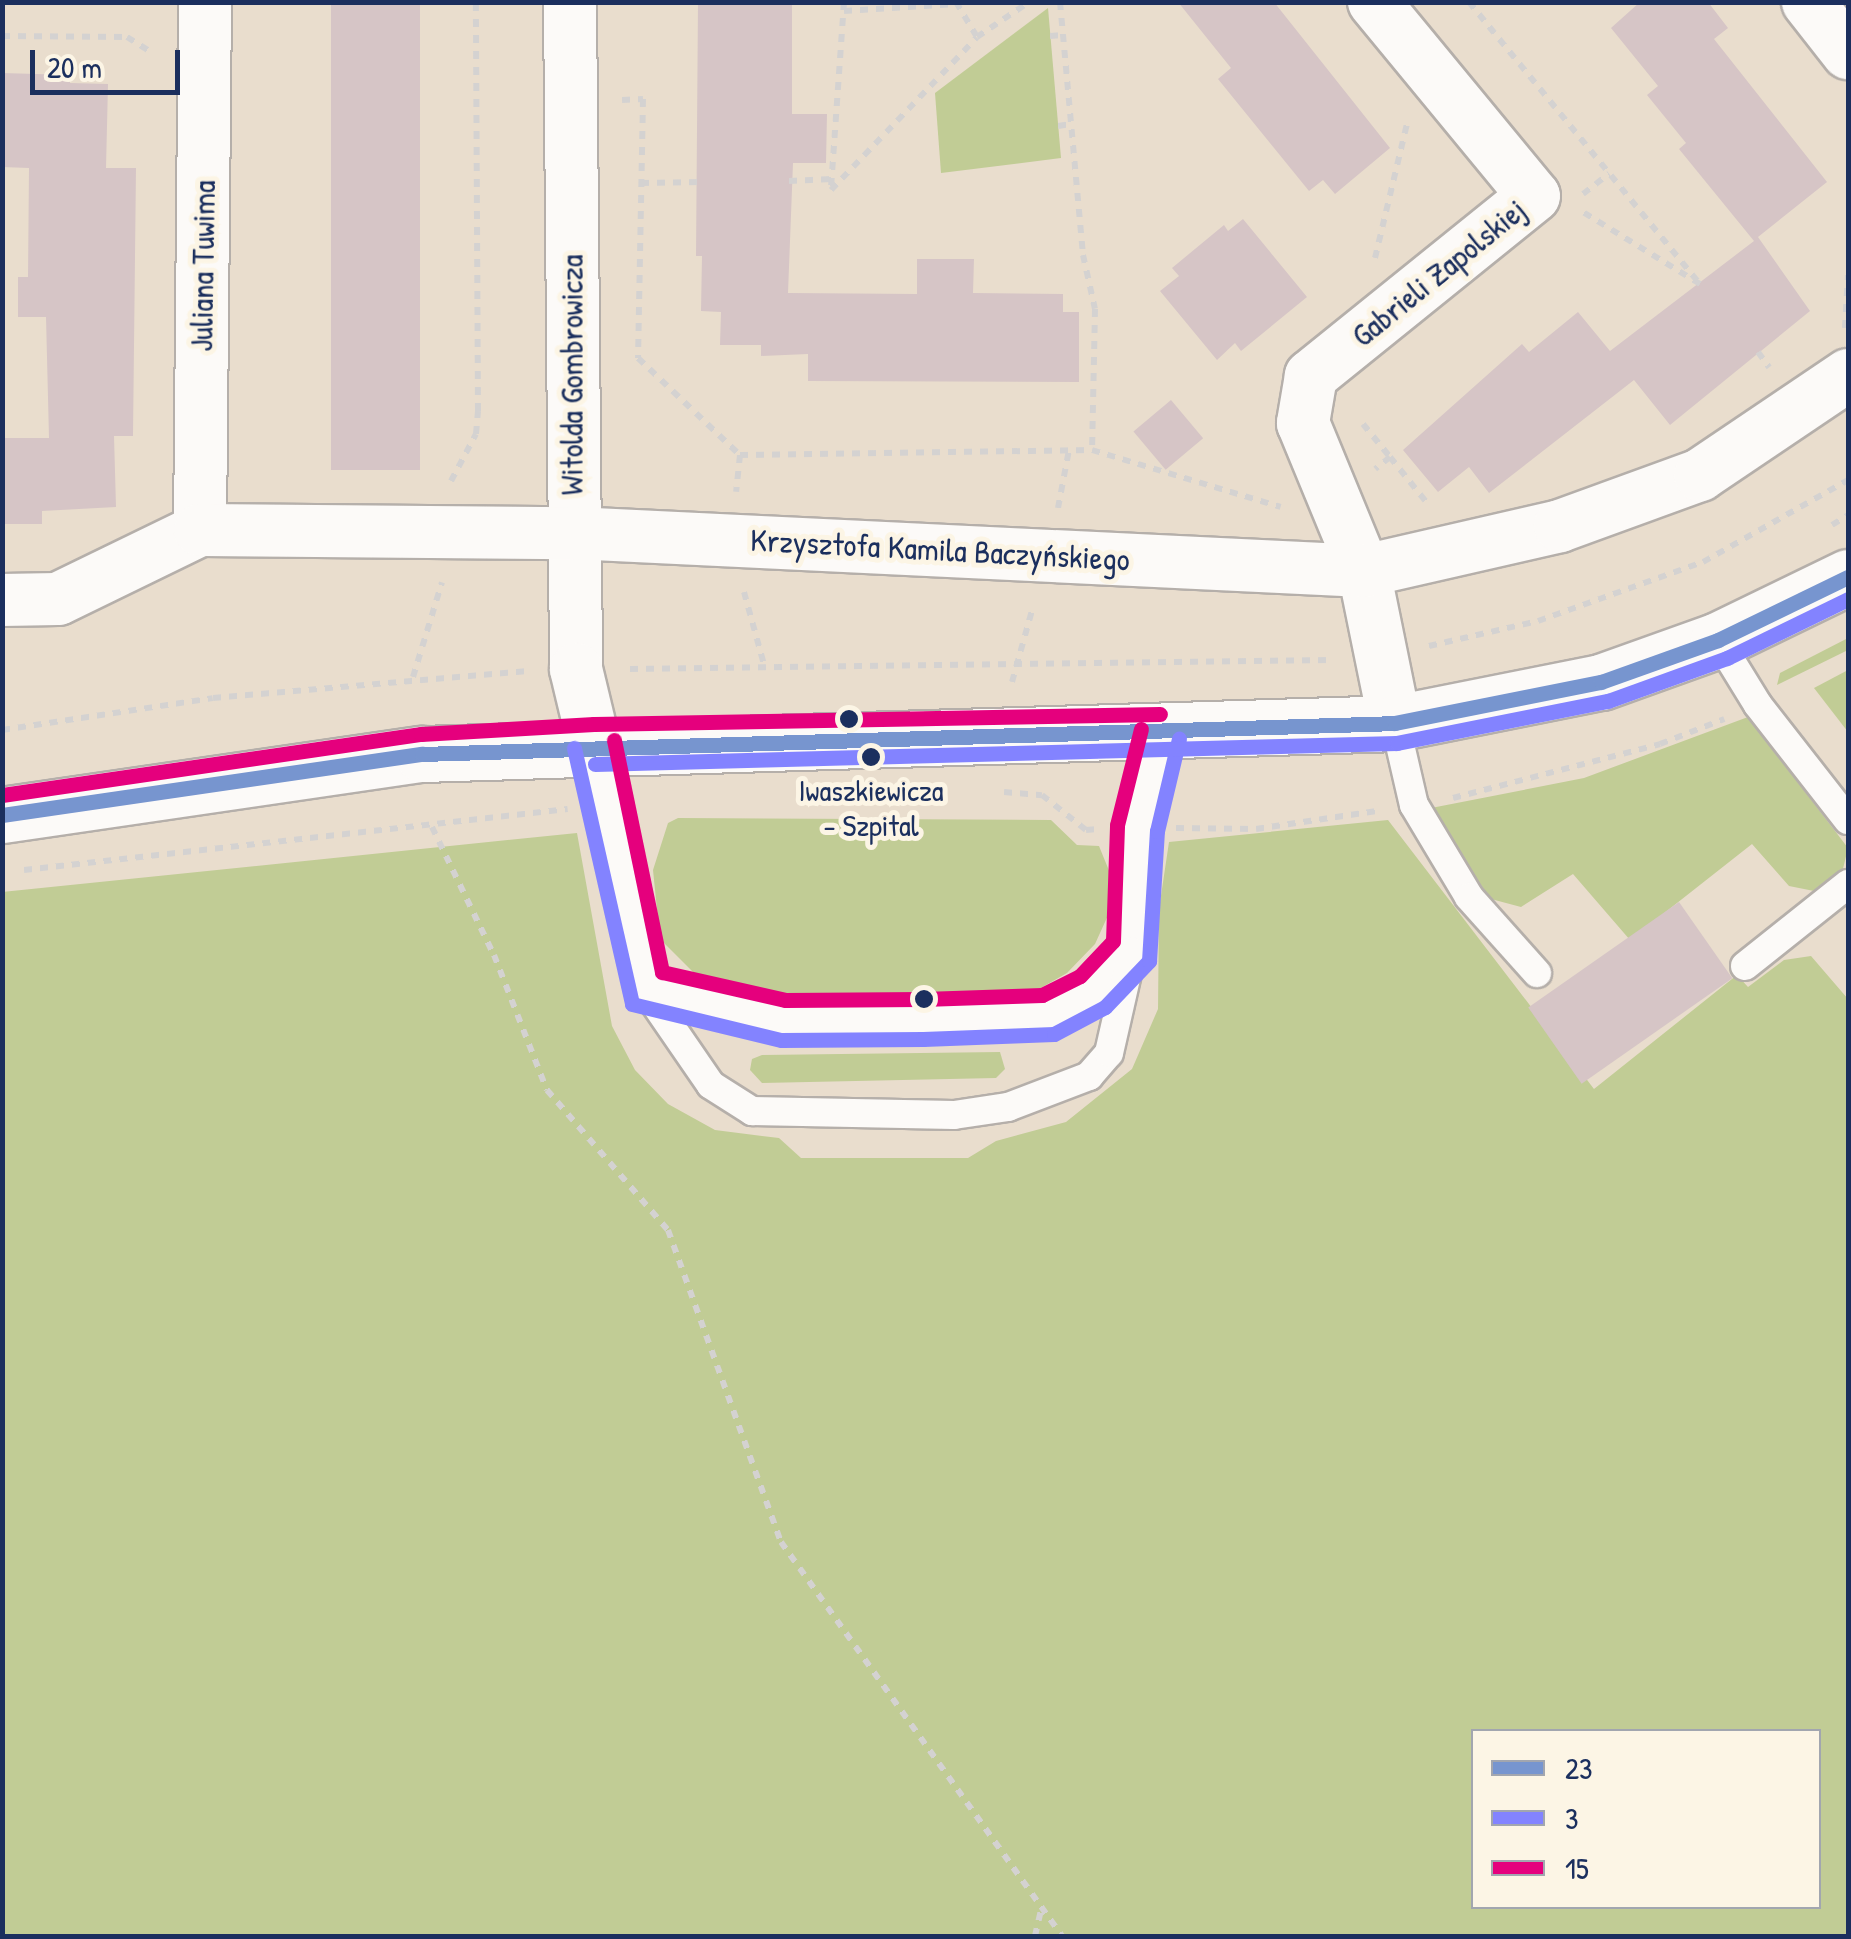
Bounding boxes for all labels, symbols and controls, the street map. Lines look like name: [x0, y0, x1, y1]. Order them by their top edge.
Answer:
scale bar: [35, 30, 185, 92]
text: 20 m: [47, 47, 102, 87]
street label: Juliana Tuwima: [182, 180, 224, 352]
street label: Gabrieli Zapolskiej: [1344, 191, 1534, 355]
street label: Witolda Gombrowicza: [553, 255, 591, 495]
street label: Krzysztofa Kamila Baczyńskiego: [749, 521, 1131, 579]
unlabelled marker: [839, 709, 859, 729]
marker: Iwaszkiewicza - Szpital: [861, 747, 881, 767]
place label: Iwaszkiewicza - Szpital: [798, 772, 944, 842]
unlabelled marker: [914, 989, 934, 1009]
legend: [1471, 1729, 1821, 1909]
text: 23: [1565, 1748, 1592, 1788]
text: 3: [1565, 1798, 1578, 1838]
text: 15: [1565, 1848, 1589, 1888]

